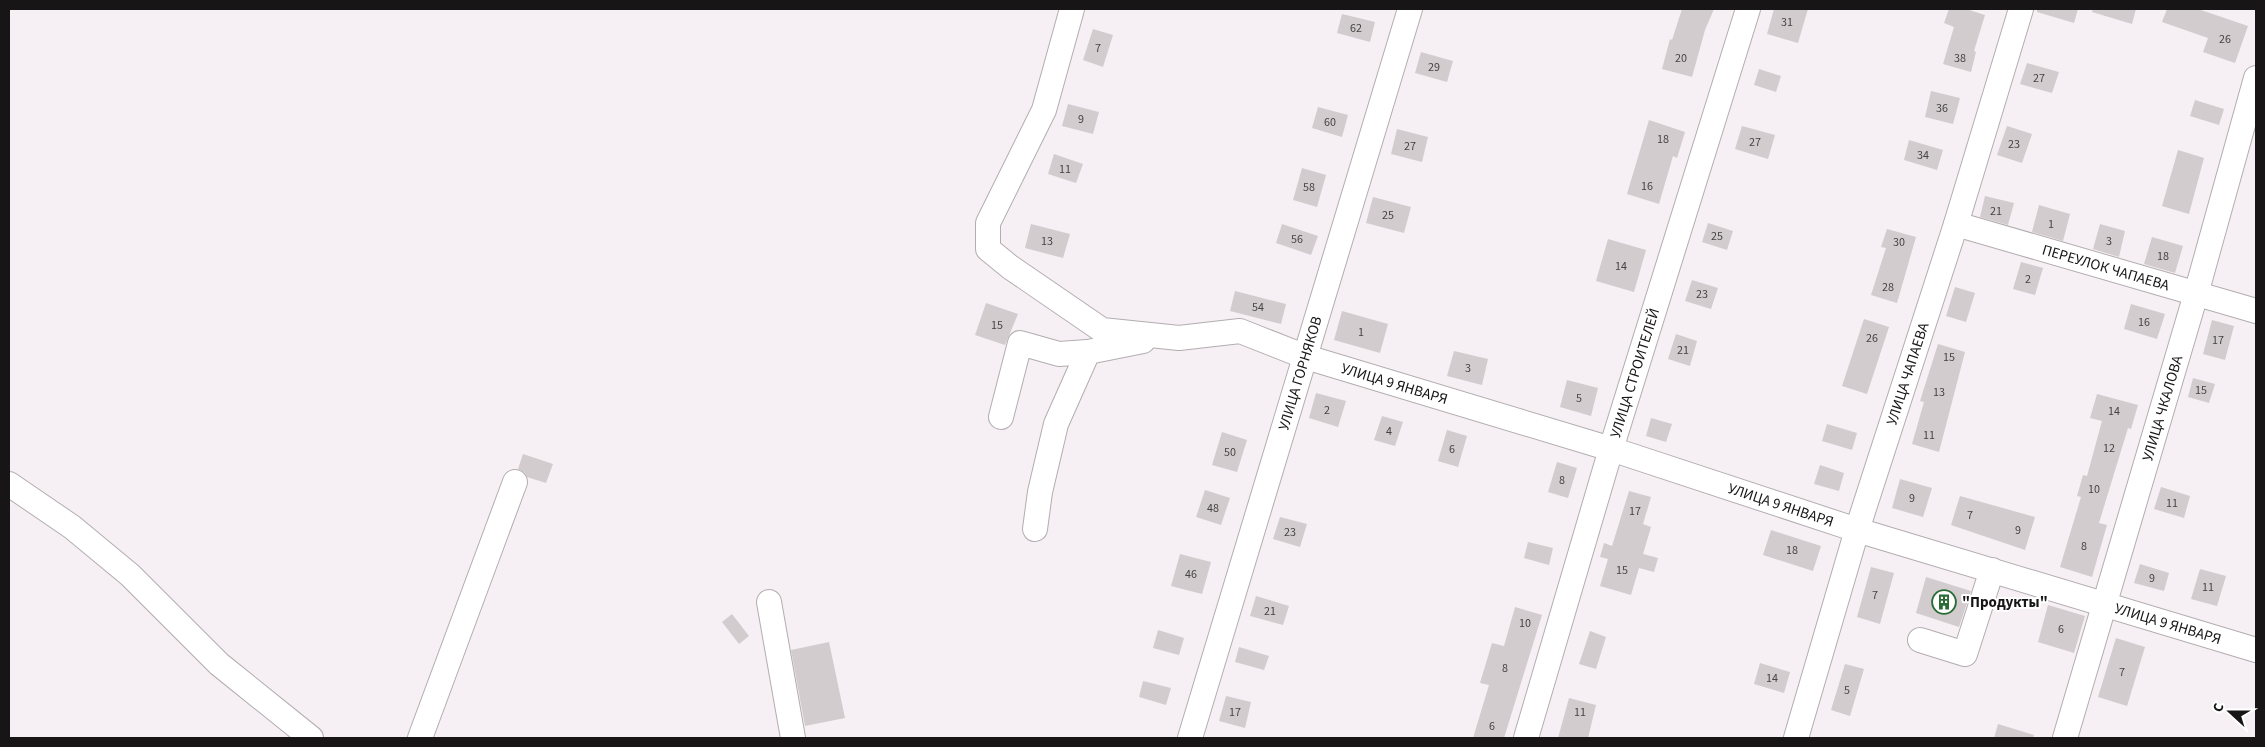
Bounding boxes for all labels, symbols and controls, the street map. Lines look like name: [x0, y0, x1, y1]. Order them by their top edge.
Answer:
house number: 31: [1781, 14, 1793, 31]
house number: 62: [1350, 20, 1362, 37]
house number: 26: [2219, 31, 2231, 48]
house number: 7: [1095, 40, 1101, 57]
house number: 20: [1675, 50, 1687, 67]
house number: 38: [1954, 50, 1966, 67]
house number: 29: [1428, 59, 1440, 76]
house number: 27: [2033, 70, 2045, 87]
house number: 36: [1936, 100, 1948, 117]
house number: 9: [1078, 111, 1084, 128]
house number: 60: [1324, 114, 1336, 131]
house number: 18: [1657, 131, 1669, 148]
house number: 27: [1749, 134, 1761, 151]
house number: 23: [2008, 136, 2020, 153]
house number: 27: [1404, 138, 1416, 155]
house number: 34: [1917, 147, 1929, 164]
house number: 11: [1059, 161, 1071, 178]
house number: 16: [1641, 178, 1653, 195]
house number: 58: [1303, 179, 1315, 196]
house number: 21: [1990, 203, 2002, 220]
house number: 25: [1382, 207, 1394, 224]
house number: 1: [2048, 216, 2054, 233]
house number: 25: [1711, 228, 1723, 245]
house number: 56: [1291, 231, 1303, 248]
house number: 13: [1041, 233, 1053, 250]
house number: 3: [2106, 233, 2112, 250]
house number: 30: [1893, 234, 1905, 251]
street label: ПЕРЕУЛОК ЧАПАЕВА: [2039, 239, 2173, 297]
house number: 18: [2157, 248, 2169, 265]
house number: 14: [1615, 258, 1627, 275]
house number: 2: [2025, 271, 2031, 288]
house number: 28: [1882, 279, 1894, 296]
house number: 23: [1696, 286, 1708, 303]
house number: 54: [1252, 299, 1264, 316]
street label: УЛИЦА СТРОИТЕЛЕЙ: [1605, 306, 1665, 440]
street label: УЛИЦА ГОРНЯКОВ: [1273, 314, 1328, 433]
house number: 16: [2138, 314, 2150, 331]
house number: 15: [991, 317, 1003, 334]
street label: УЛИЦА ЧАПАЕВА: [1882, 319, 1935, 428]
house number: 1: [1358, 324, 1364, 341]
house number: 26: [1866, 330, 1878, 347]
house number: 17: [2212, 332, 2224, 349]
house number: 21: [1677, 342, 1689, 359]
house number: 15: [1943, 349, 1955, 366]
street label: УЛИЦА ЧКАЛОВА: [2137, 352, 2189, 464]
street label: УЛИЦА 9 ЯНВАРЯ: [1339, 358, 1450, 410]
house number: 3: [1465, 360, 1471, 377]
house number: 15: [2195, 382, 2207, 399]
house number: 13: [1933, 384, 1945, 401]
house number: 5: [1576, 390, 1582, 407]
house number: 2: [1324, 402, 1330, 419]
house number: 14: [2108, 403, 2120, 420]
house number: 4: [1386, 423, 1392, 440]
house number: 11: [1923, 427, 1935, 444]
house number: 12: [2103, 440, 2115, 457]
house number: 6: [1449, 441, 1455, 458]
house number: 50: [1224, 444, 1236, 461]
house number: 8: [1559, 472, 1565, 489]
street label: УЛИЦА 9 ЯНВАРЯ: [1725, 478, 1836, 533]
house number: 10: [2088, 481, 2100, 498]
house number: 9: [1909, 490, 1915, 507]
house number: 11: [2166, 495, 2178, 512]
house number: 48: [1207, 500, 1219, 517]
house number: 17: [1629, 503, 1641, 520]
house number: 7: [1967, 507, 1973, 524]
house number: 9: [2015, 522, 2021, 539]
house number: 23: [1284, 524, 1296, 541]
house number: 8: [2081, 538, 2087, 555]
house number: 18: [1786, 542, 1798, 559]
house number: 15: [1616, 562, 1628, 579]
house number: 46: [1185, 566, 1197, 583]
house number: 9: [2149, 570, 2155, 587]
house number: 11: [2202, 579, 2214, 596]
house number: 7: [1872, 587, 1878, 604]
building icon: "Продукты": [1931, 589, 1957, 615]
place label: "Продукты": [1962, 592, 2048, 613]
street label: УЛИЦА 9 ЯНВАРЯ: [2112, 598, 2224, 650]
house number: 21: [1264, 603, 1276, 620]
house number: 10: [1519, 615, 1531, 632]
house number: 6: [2058, 621, 2064, 638]
house number: 8: [1502, 660, 1508, 677]
house number: 7: [2119, 664, 2125, 681]
house number: 14: [1766, 670, 1778, 687]
house number: 5: [1844, 682, 1850, 699]
north arrow: [2205, 687, 2255, 737]
text: С: [2208, 700, 2230, 715]
house number: 17: [1229, 704, 1241, 721]
house number: 11: [1574, 704, 1586, 721]
house number: 6: [1489, 718, 1495, 735]

